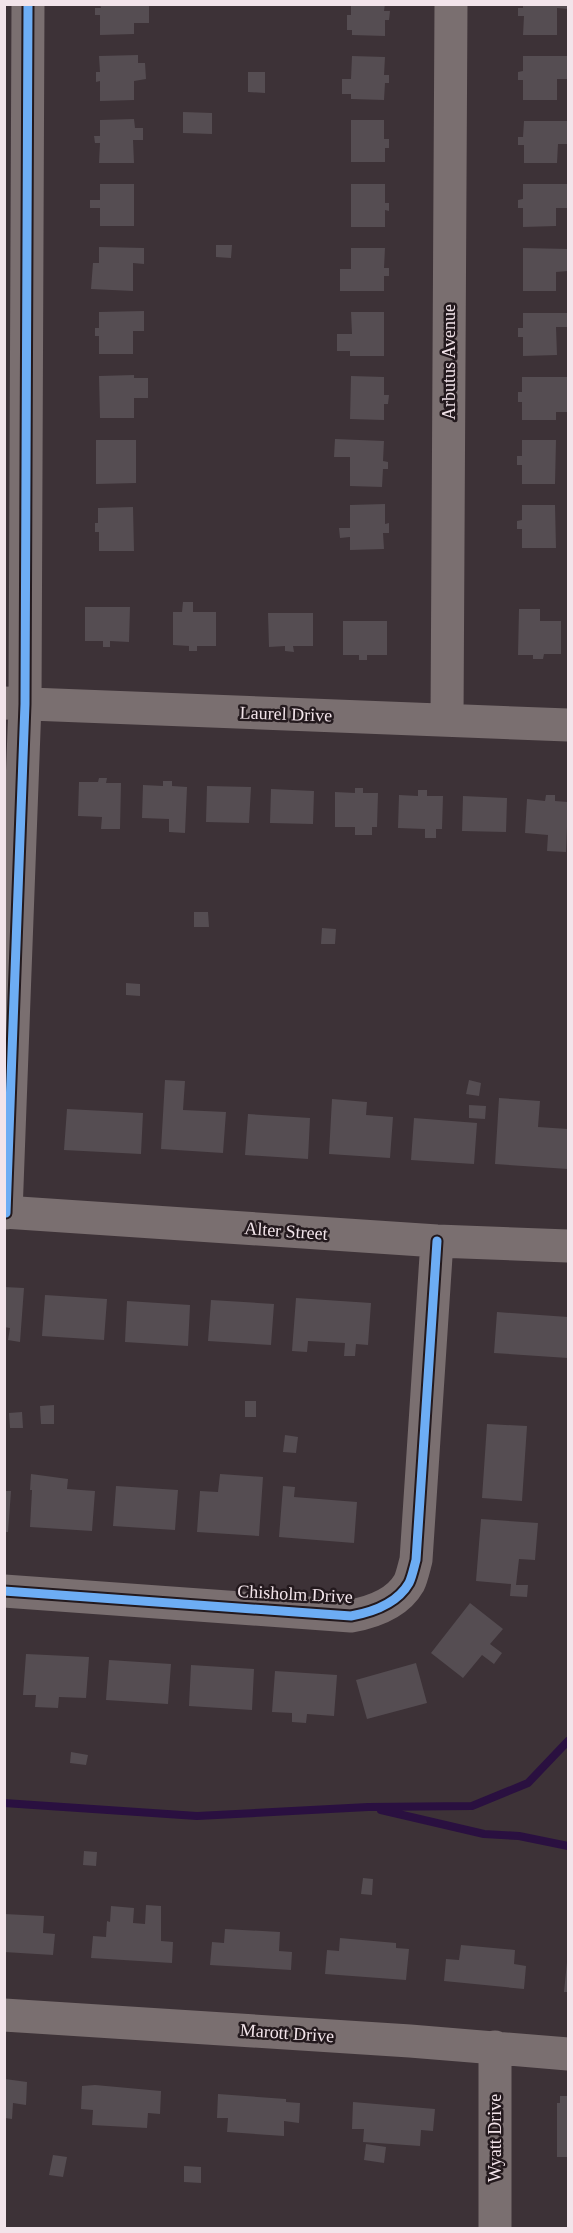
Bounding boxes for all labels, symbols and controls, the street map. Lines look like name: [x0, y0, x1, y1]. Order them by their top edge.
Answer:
street label: Arbutus Avenue: [439, 304, 459, 420]
street label: Laurel Drive: [239, 702, 333, 726]
street label: Alter Street: [244, 1218, 328, 1244]
street label: Chisholm Drive: [237, 1581, 353, 1607]
street label: Marott Drive: [239, 2020, 335, 2046]
street label: Wyatt Drive: [485, 2094, 505, 2182]

